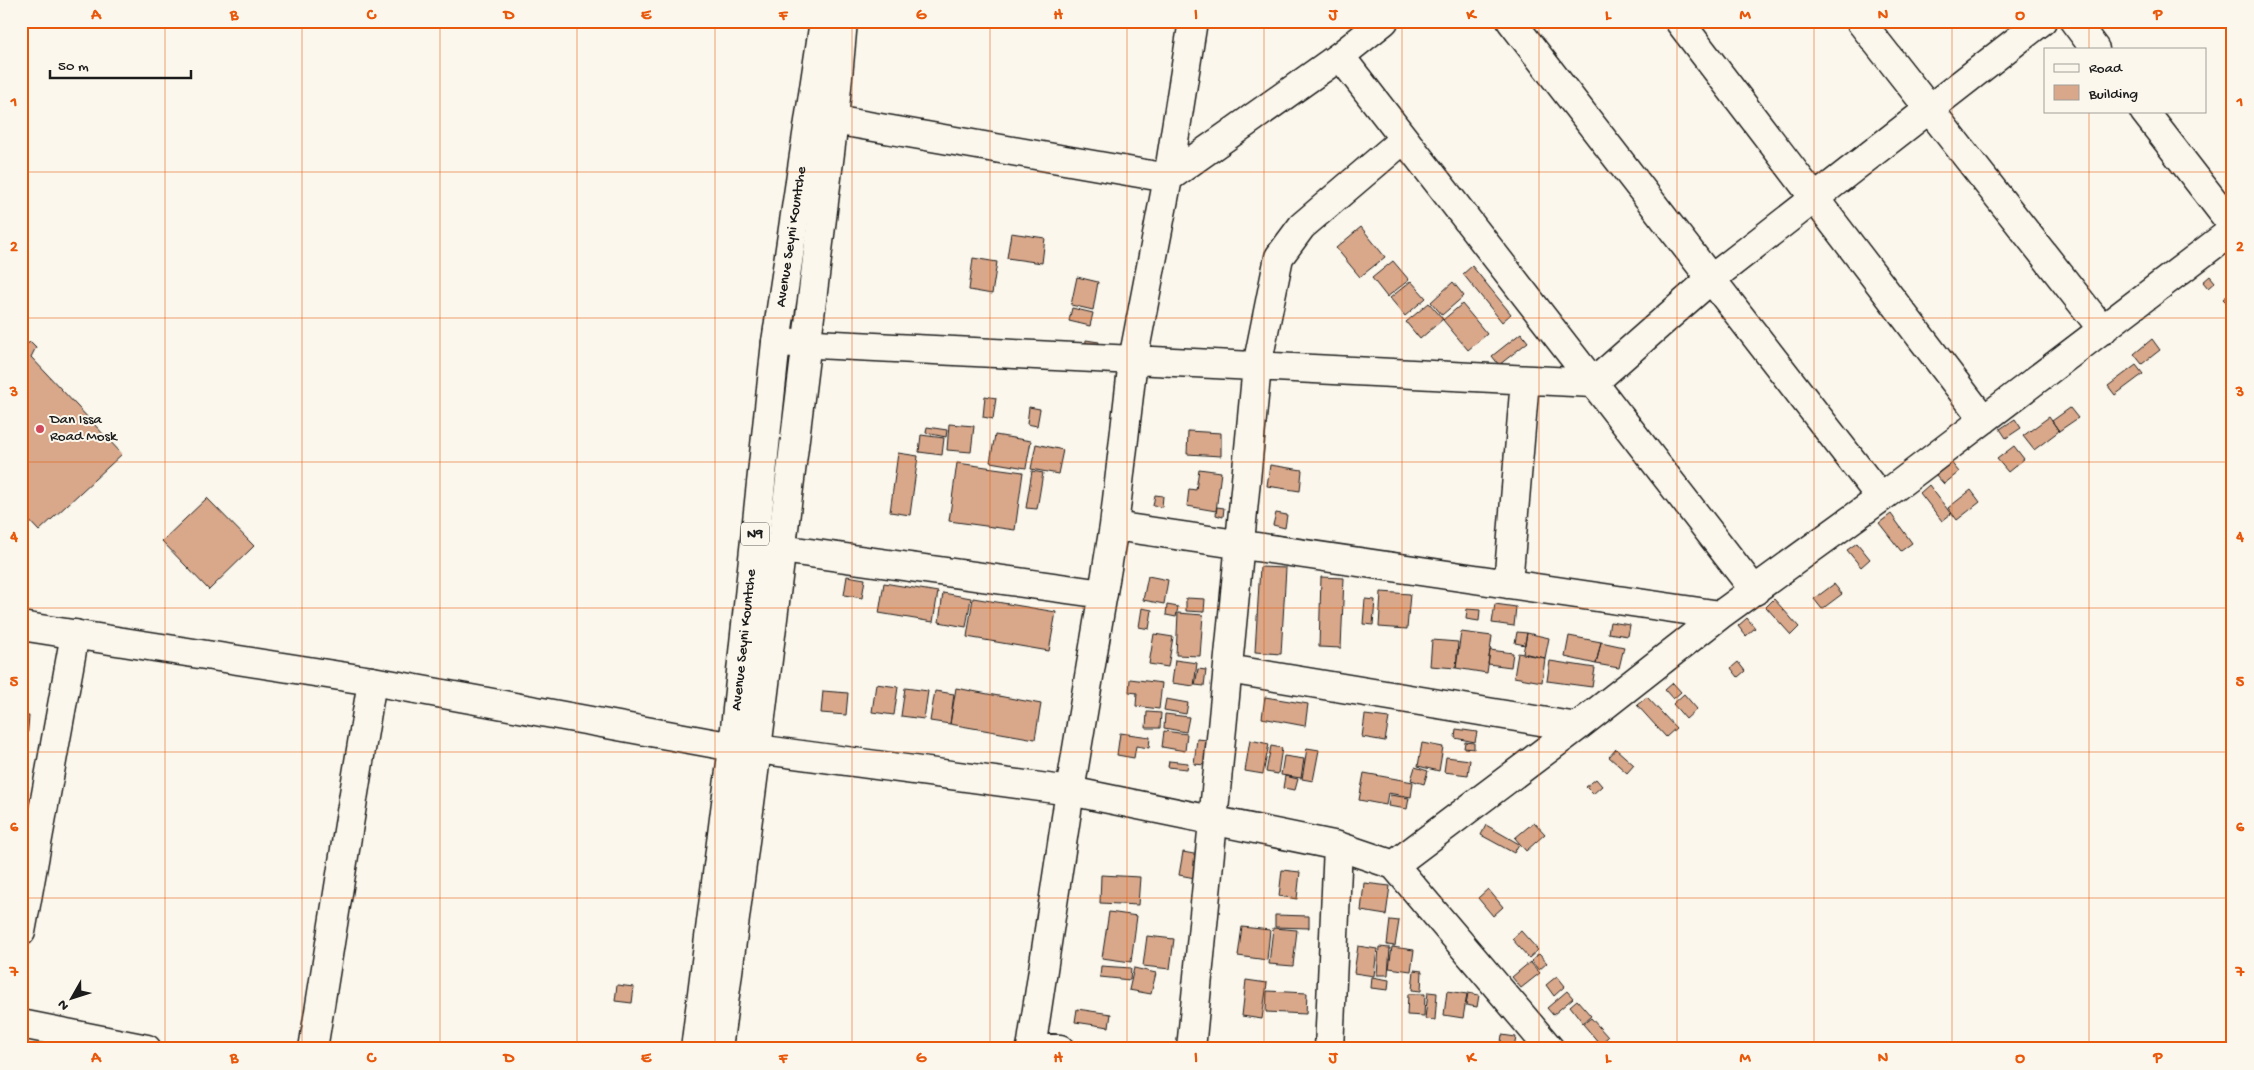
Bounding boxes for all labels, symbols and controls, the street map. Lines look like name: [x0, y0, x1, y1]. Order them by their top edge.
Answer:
text: A: [90, 7, 102, 26]
text: B: [229, 7, 239, 26]
text: C: [366, 7, 377, 26]
text: D: [502, 7, 515, 26]
text: E: [641, 7, 652, 26]
text: F: [778, 7, 789, 26]
text: G: [916, 7, 927, 26]
text: H: [1053, 7, 1063, 26]
text: I: [1194, 7, 1198, 26]
text: J: [1328, 7, 1339, 26]
text: K: [1466, 7, 1478, 26]
text: L: [1605, 7, 1612, 26]
text: M: [1739, 7, 1751, 26]
text: N: [1878, 7, 1889, 26]
text: O: [2015, 7, 2025, 26]
text: P: [2153, 7, 2164, 26]
scale bar: [50, 48, 191, 80]
legend: [2044, 48, 2206, 112]
text: 50 m: [58, 58, 89, 76]
text: Road: [2089, 60, 2123, 78]
text: Building: [2088, 86, 2138, 104]
text: 1: [10, 94, 17, 113]
text: 1: [2236, 94, 2243, 113]
street label: Avenue Seyni Kountche: [772, 165, 811, 308]
text: 2: [10, 239, 18, 258]
text: 2: [2236, 239, 2244, 258]
text: 3: [9, 384, 18, 403]
text: 3: [2235, 384, 2244, 403]
place label: Dan Issa Road Mosk: [49, 411, 118, 446]
marker: Dan Issa Road Mosk: [34, 423, 46, 435]
road number: N9: [741, 522, 769, 546]
text: 4: [9, 529, 18, 548]
text: 4: [2235, 529, 2244, 548]
street label: Avenue Seyni Kountche: [728, 568, 761, 712]
text: 5: [10, 674, 19, 693]
text: 5: [2236, 674, 2245, 693]
text: 6: [10, 819, 19, 838]
text: 6: [2236, 819, 2245, 838]
text: 7: [9, 964, 19, 983]
text: 7: [2235, 964, 2245, 983]
north arrow: [48, 972, 98, 1022]
text: N: [54, 996, 73, 1014]
text: A: [90, 1050, 102, 1069]
text: B: [229, 1050, 239, 1069]
text: C: [366, 1050, 377, 1069]
text: D: [502, 1050, 515, 1069]
text: E: [641, 1050, 652, 1069]
text: F: [778, 1050, 789, 1069]
text: G: [916, 1050, 927, 1069]
text: H: [1053, 1050, 1063, 1069]
text: I: [1194, 1050, 1198, 1069]
text: J: [1328, 1050, 1339, 1069]
text: K: [1466, 1050, 1478, 1069]
text: L: [1605, 1050, 1612, 1069]
text: M: [1739, 1050, 1751, 1069]
text: N: [1878, 1050, 1889, 1069]
text: O: [2015, 1050, 2025, 1069]
text: P: [2153, 1050, 2164, 1069]

